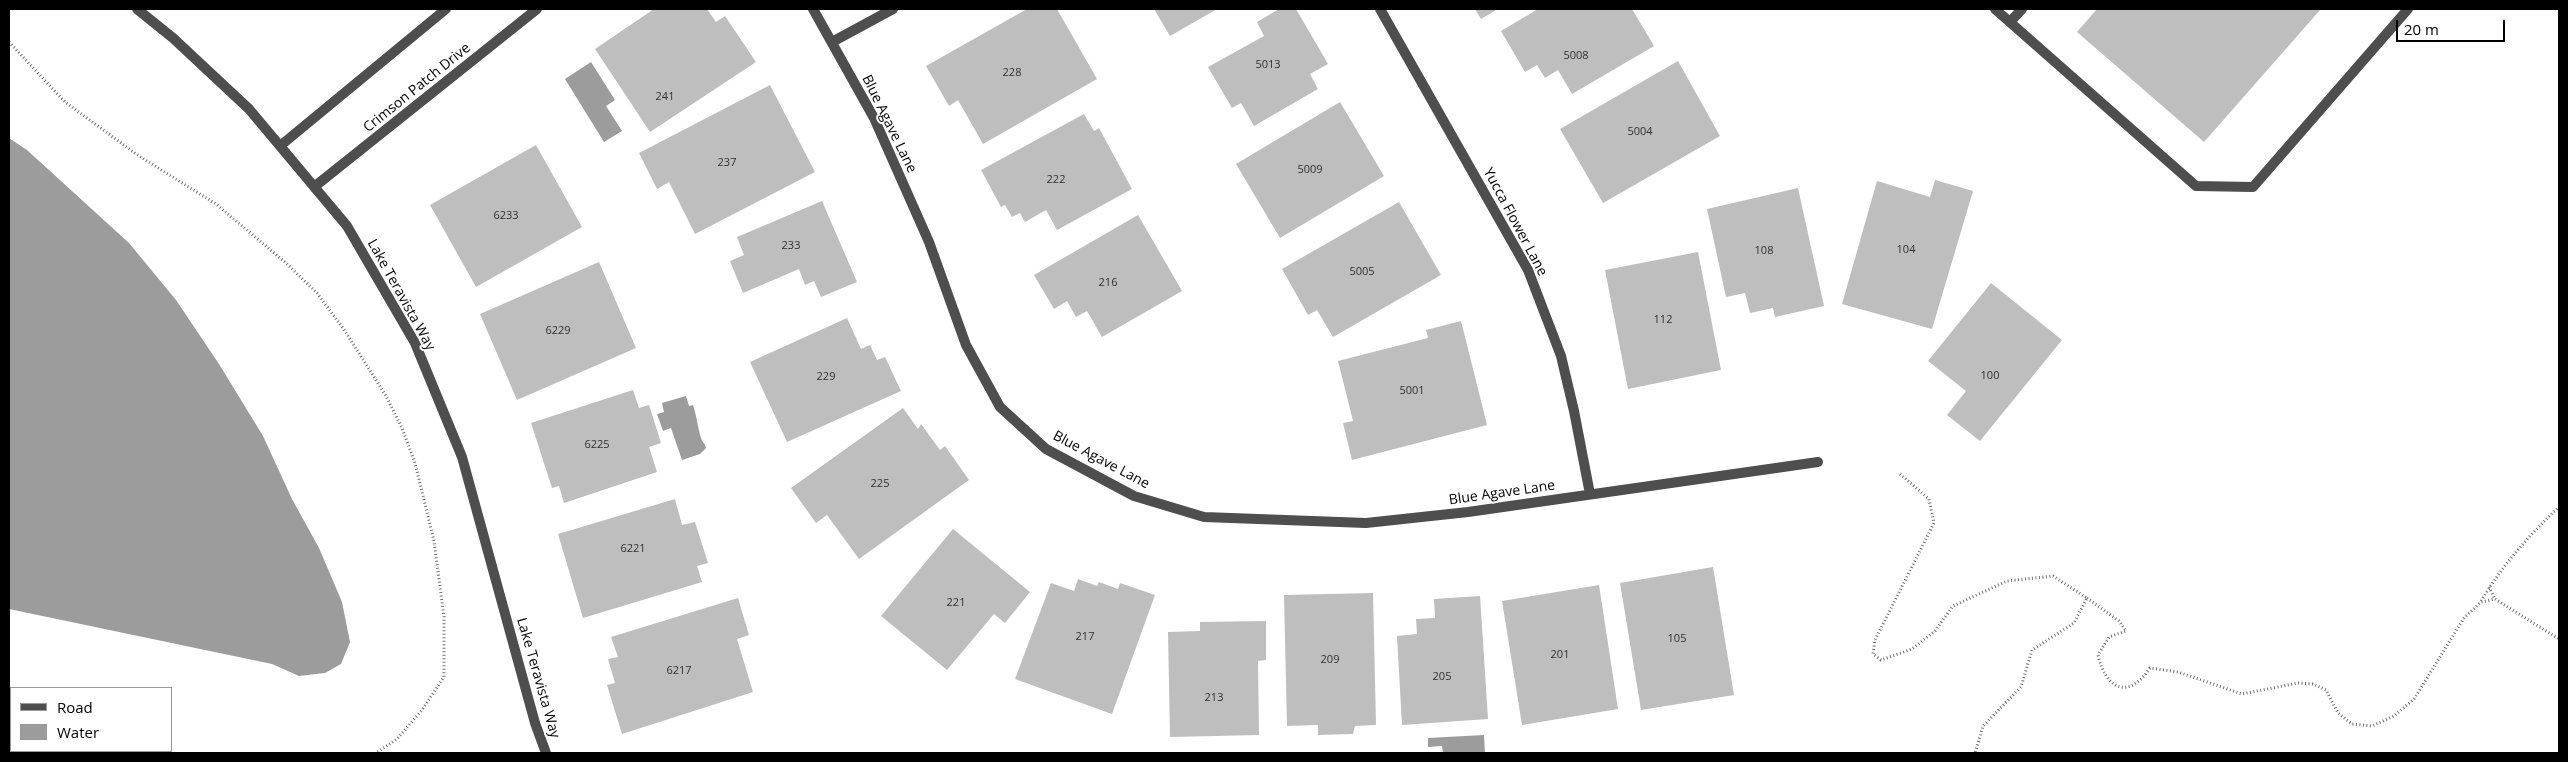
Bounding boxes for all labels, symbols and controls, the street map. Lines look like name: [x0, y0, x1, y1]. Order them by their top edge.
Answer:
scale bar: [2398, 10, 2507, 42]
text: 20 m: [2404, 19, 2439, 39]
street label: Crimson Patch Drive: [360, 40, 474, 136]
house number: 5008: [1563, 49, 1589, 63]
house number: 5013: [1255, 58, 1281, 72]
house number: 228: [1003, 66, 1021, 80]
street label: Blue Agave Lane: [858, 72, 920, 176]
house number: 241: [656, 90, 674, 104]
house number: 5004: [1627, 125, 1653, 139]
house number: 237: [718, 156, 736, 170]
house number: 5009: [1297, 163, 1323, 177]
street label: Yucca Flower Lane: [1479, 165, 1551, 279]
house number: 222: [1047, 173, 1065, 187]
house number: 6233: [493, 209, 519, 223]
street label: Lake Teravista Way: [364, 237, 438, 353]
house number: 233: [782, 239, 800, 253]
house number: 104: [1897, 243, 1915, 257]
house number: 108: [1755, 244, 1773, 258]
house number: 5005: [1349, 265, 1375, 279]
house number: 216: [1099, 276, 1117, 290]
house number: 112: [1654, 313, 1672, 327]
house number: 6229: [545, 324, 571, 338]
house number: 100: [1981, 369, 1999, 383]
house number: 229: [817, 370, 835, 384]
house number: 5001: [1399, 384, 1425, 398]
street label: Blue Agave Lane: [1050, 427, 1152, 493]
house number: 6225: [584, 438, 610, 452]
house number: 225: [871, 477, 889, 491]
street label: Blue Agave Lane: [1448, 477, 1556, 509]
house number: 6221: [620, 542, 646, 556]
house number: 221: [947, 596, 965, 610]
street label: Lake Teravista Way: [513, 616, 563, 740]
house number: 217: [1076, 630, 1094, 644]
house number: 105: [1668, 632, 1686, 646]
house number: 201: [1551, 648, 1569, 662]
house number: 209: [1321, 653, 1339, 667]
house number: 6217: [666, 664, 692, 678]
house number: 205: [1433, 670, 1451, 684]
legend: [10, 687, 172, 752]
house number: 213: [1205, 691, 1223, 705]
text: Road: [57, 697, 93, 717]
text: Water: [57, 722, 99, 742]

